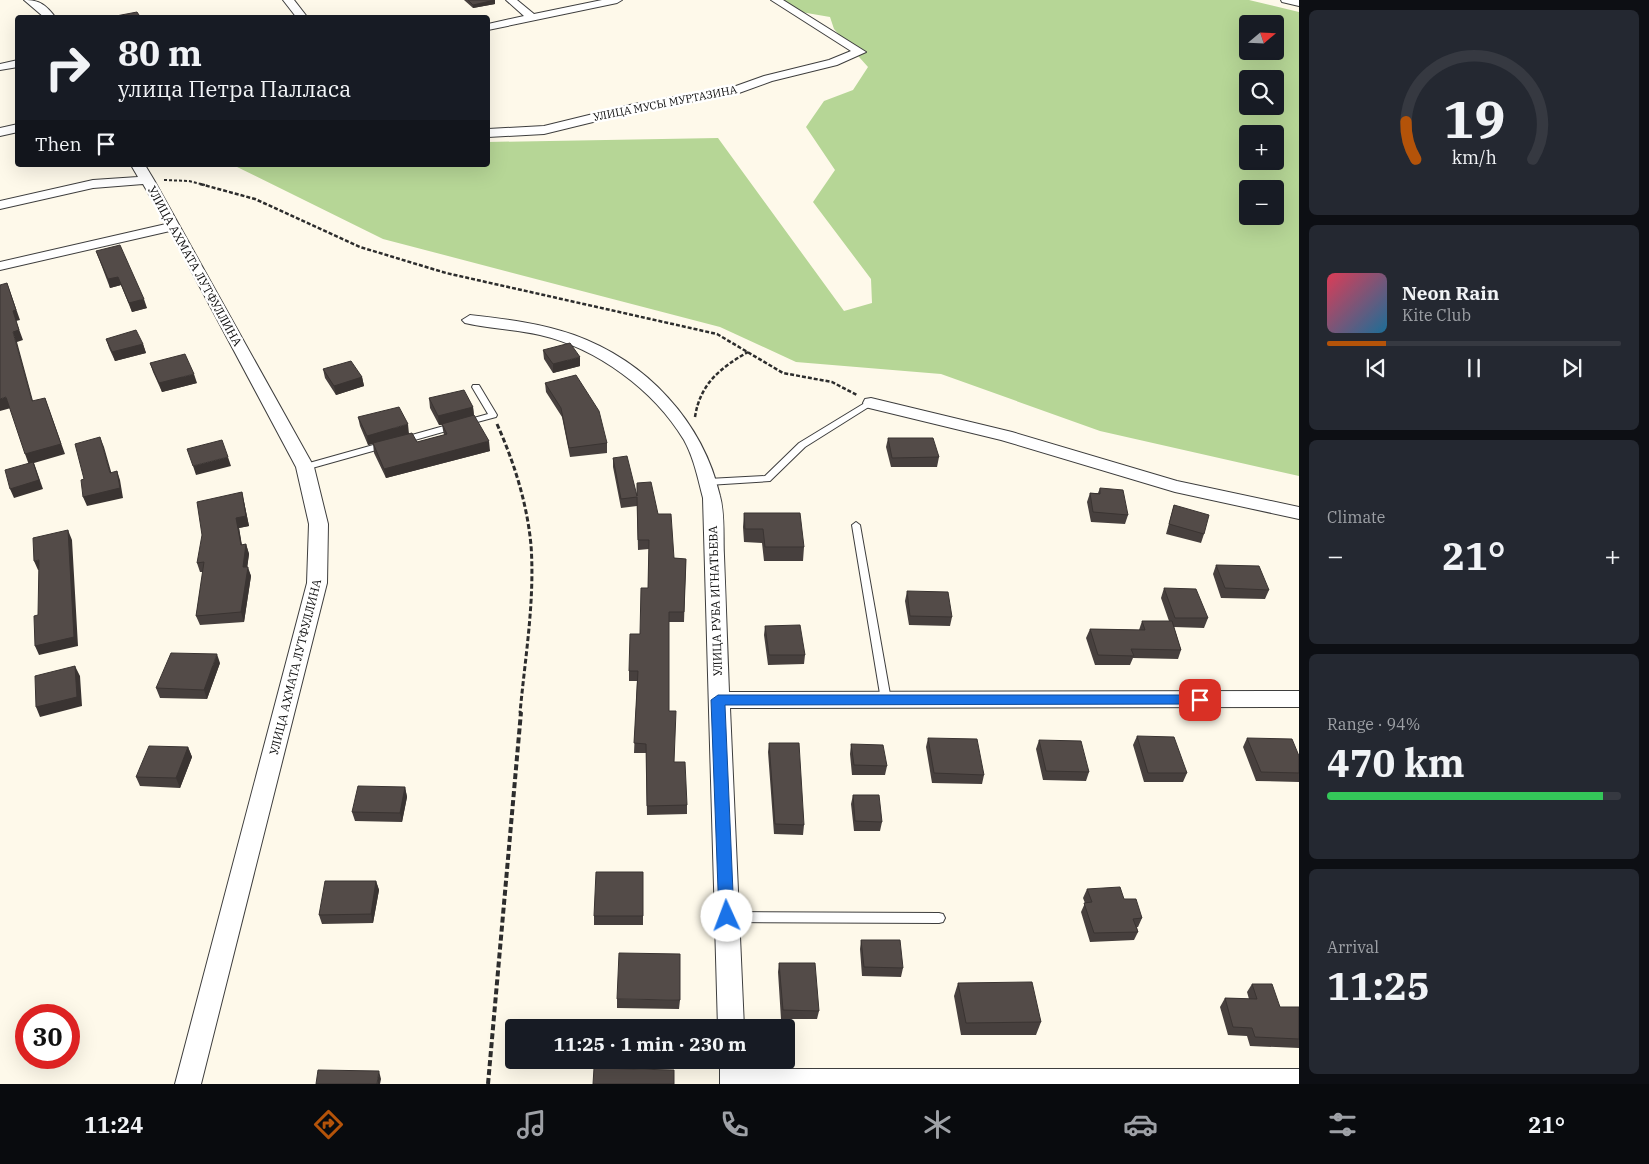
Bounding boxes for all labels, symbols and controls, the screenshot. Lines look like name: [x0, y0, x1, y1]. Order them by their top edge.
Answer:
north arrow: [1239, 15, 1284, 60]
map controls: [1239, 15, 1284, 225]
text: 80 m: [118, 30, 202, 76]
icon: right: [35, 35, 100, 100]
button: search: [1239, 70, 1284, 115]
text: улица Петра Палласа: [118, 74, 351, 103]
street label: УЛИЦА МУСЫ МУРТАЗИНА: [592, 82, 739, 124]
text: 19: [1443, 85, 1505, 152]
button: +: [1239, 125, 1284, 170]
icon: arrive: [92, 130, 120, 158]
text: Then: [35, 132, 82, 156]
text: km/h: [1451, 146, 1497, 169]
button: −: [1239, 180, 1284, 225]
street label: УЛИЦА АХМАТА ЛУТФУЛЛИНА: [145, 183, 246, 349]
text: Neon Rain: [1402, 281, 1499, 305]
text: Kite Club: [1402, 305, 1471, 325]
icon: previous: [1362, 354, 1390, 382]
icon: pause: [1460, 354, 1488, 382]
icon: next: [1558, 354, 1586, 382]
text: Climate: [1327, 507, 1385, 527]
street label: УЛИЦА РУБА ИГНАТЬЕВА: [705, 525, 725, 677]
text: 21°: [1442, 531, 1506, 580]
text: −: [1327, 537, 1344, 574]
text: +: [1604, 537, 1621, 574]
street label: УЛИЦА АХМАТА ЛУТФУЛЛИНА: [266, 577, 324, 757]
pin: [1179, 679, 1221, 721]
icon: arrive: [1186, 686, 1214, 714]
text: Range · 94%: [1327, 714, 1420, 734]
text: 470 km: [1327, 738, 1465, 787]
position arrow: [700, 889, 752, 941]
text: Arrival: [1327, 937, 1379, 957]
text: 11:25: [1327, 961, 1430, 1010]
speed limit sign: 30: [15, 1004, 80, 1069]
text: 11:25 · 1 min · 230 m: [554, 1032, 746, 1056]
icon: directions: [311, 1107, 346, 1142]
icon: music: [514, 1107, 549, 1142]
icon: phone: [717, 1107, 752, 1142]
icon: climate: [920, 1107, 955, 1142]
icon: car: [1123, 1107, 1158, 1142]
icon: filters: [1325, 1107, 1360, 1142]
text: 11:24: [84, 1110, 143, 1139]
text: 21°: [1528, 1110, 1565, 1139]

